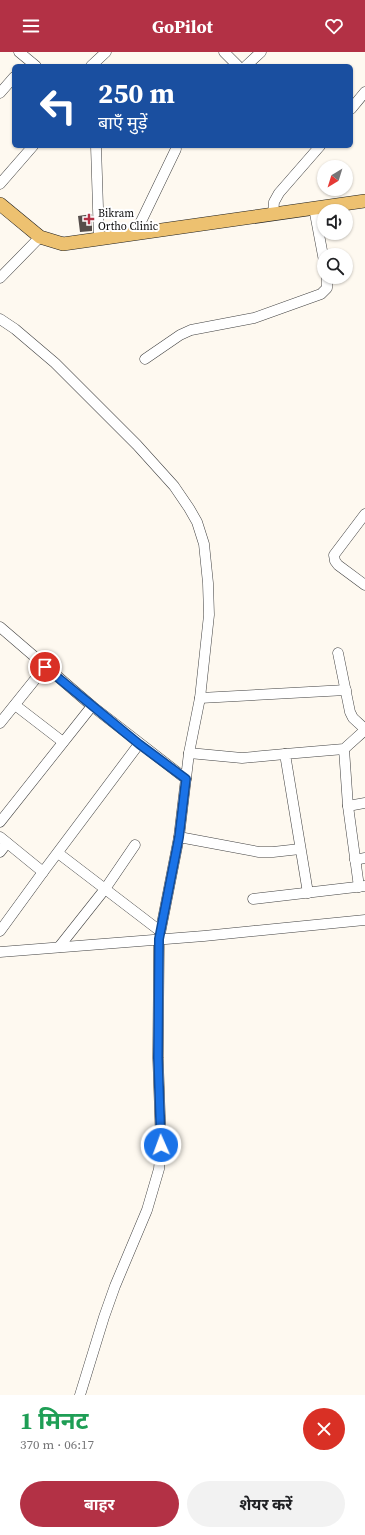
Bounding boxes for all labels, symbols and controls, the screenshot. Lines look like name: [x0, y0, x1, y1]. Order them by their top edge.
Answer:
text: GoPilot: [152, 14, 213, 39]
icon: menu: [20, 15, 42, 37]
icon: heart: [323, 15, 345, 37]
text: 250 m: [98, 74, 175, 112]
icon: left: [32, 80, 84, 132]
text: बाएँ मुड़ें: [98, 110, 147, 135]
north arrow: [317, 160, 353, 196]
map controls: [317, 160, 353, 284]
button: sound: [317, 204, 353, 240]
place label: Bikram Ortho Clinic: [98, 206, 159, 234]
marker: Bikram Ortho Clinic: [83, 213, 95, 225]
button: search: [317, 248, 353, 284]
pin: [28, 650, 62, 684]
icon: arrive: [34, 656, 56, 678]
position arrow: [140, 1124, 182, 1166]
text: 1 मिनट: [20, 1404, 89, 1437]
button: close: [303, 1408, 345, 1450]
text: 370 m · 06:17: [20, 1436, 94, 1453]
button: बाहर: [20, 1481, 179, 1527]
button: शेयर करें: [187, 1481, 345, 1527]

